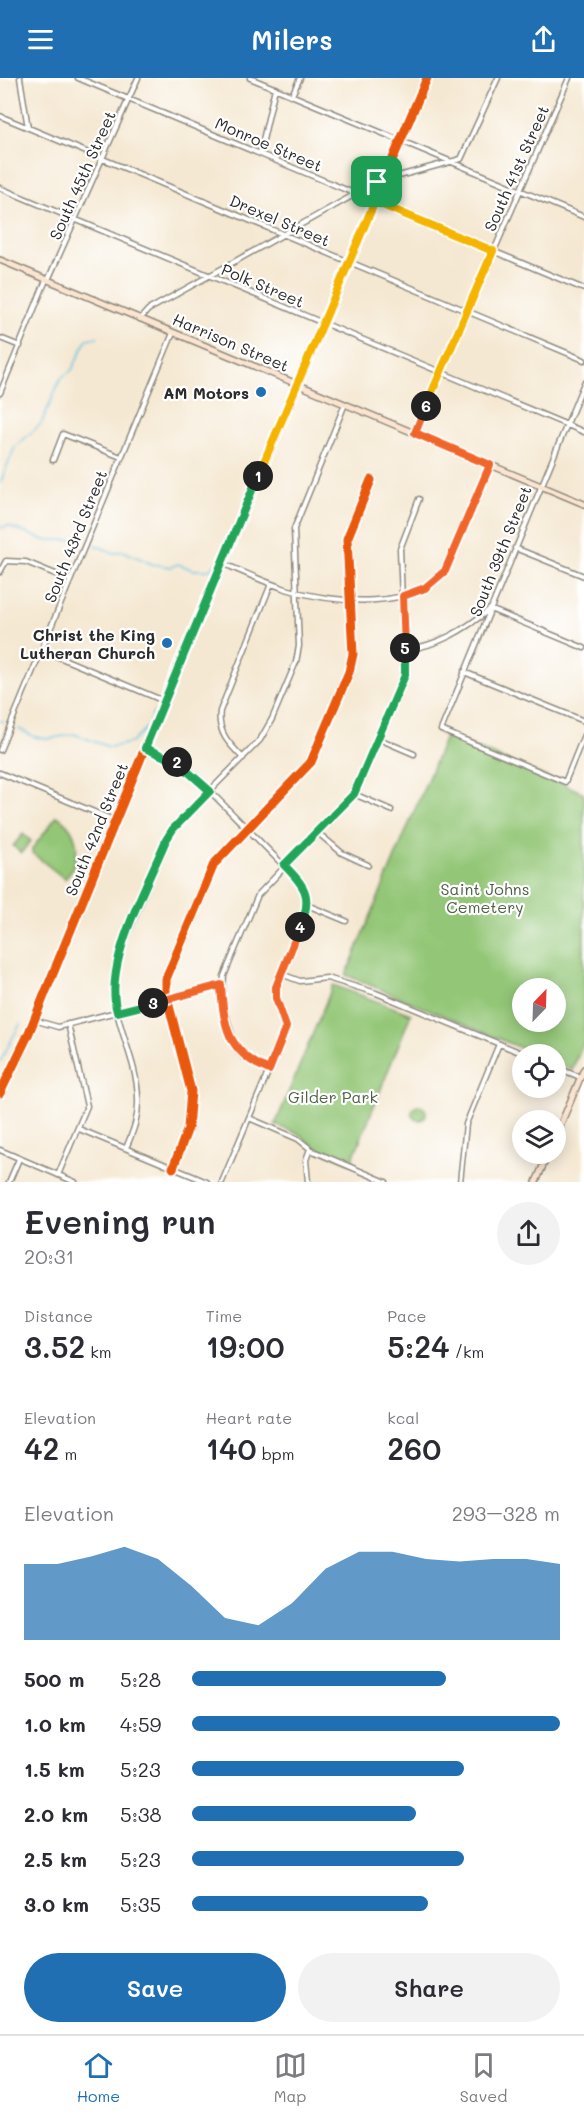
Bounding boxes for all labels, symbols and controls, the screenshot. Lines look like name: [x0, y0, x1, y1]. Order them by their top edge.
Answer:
text: Milers: [251, 22, 333, 57]
icon: menu: [24, 23, 57, 56]
icon: share: [527, 23, 560, 56]
street label: South 41st Street: [479, 102, 553, 234]
street label: South 45th Street: [44, 107, 120, 243]
street label: Monroe Street: [212, 112, 326, 176]
pin: [351, 156, 402, 207]
icon: arrive: [360, 165, 393, 198]
street label: Drexel Street: [227, 189, 333, 251]
street label: Polk Street: [218, 258, 308, 312]
street label: Harrison Street: [170, 308, 292, 376]
place label: AM Motors: [163, 382, 249, 403]
marker: AM Motors: [254, 385, 268, 399]
pin: 6: [411, 391, 441, 421]
text: 6: [421, 395, 431, 416]
pin: 1: [243, 461, 273, 491]
text: 1: [254, 465, 262, 486]
street label: South 43rd Street: [39, 466, 111, 606]
street label: South 39th Street: [464, 482, 536, 620]
place label: Christ the King Lutheran Church: [20, 624, 155, 663]
pin: 5: [390, 633, 420, 663]
marker: Christ the King Lutheran Church: [160, 636, 174, 650]
text: 5: [400, 637, 410, 658]
pin: 2: [162, 747, 192, 777]
text: 2: [173, 751, 181, 772]
street label: South 42nd Street: [60, 759, 132, 899]
park label: Saint Johns Cemetery: [441, 878, 529, 917]
pin: 4: [285, 912, 315, 942]
text: 4: [295, 916, 305, 937]
north arrow: [512, 978, 566, 1032]
map controls: [512, 978, 566, 1164]
pin: 3: [138, 988, 168, 1018]
text: 3: [148, 992, 158, 1013]
button: locate: [512, 1044, 566, 1098]
park label: Gilder Park: [288, 1086, 378, 1107]
button: layers: [512, 1110, 566, 1164]
text: Evening run: [24, 1199, 216, 1242]
button: share: [497, 1202, 560, 1265]
text: 20:31: [24, 1243, 74, 1269]
text: Distance: [24, 1305, 93, 1326]
text: Time: [206, 1305, 242, 1326]
text: Pace: [387, 1305, 426, 1326]
text: 3.52: [24, 1326, 85, 1366]
text: 19:00: [206, 1326, 284, 1366]
text: 5:24: [387, 1326, 450, 1366]
text: km: [85, 1341, 112, 1362]
text: /km: [450, 1341, 484, 1362]
text: Elevation: [24, 1407, 96, 1428]
text: Heart rate: [206, 1407, 292, 1428]
text: kcal: [387, 1407, 419, 1428]
text: 42: [24, 1428, 59, 1468]
text: 140: [206, 1428, 257, 1468]
text: 260: [387, 1428, 441, 1468]
text: m: [59, 1443, 77, 1464]
text: bpm: [257, 1443, 294, 1464]
text: Elevation: [24, 1500, 114, 1526]
text: 293–328 m: [452, 1500, 560, 1526]
text: 500 m: [24, 1666, 84, 1692]
text: 5:28: [120, 1666, 161, 1692]
text: 1.0 km: [24, 1711, 86, 1737]
text: 4:59: [120, 1711, 161, 1737]
text: 1.5 km: [24, 1756, 85, 1782]
text: 5:23: [120, 1756, 161, 1782]
text: 2.0 km: [24, 1801, 88, 1827]
text: 5:38: [120, 1801, 162, 1827]
text: 2.5 km: [24, 1846, 87, 1872]
text: 5:23: [120, 1846, 161, 1872]
text: 3.0 km: [24, 1891, 89, 1917]
text: 5:35: [120, 1891, 161, 1917]
button: Save: [24, 1953, 286, 2022]
button: Share: [298, 1953, 560, 2022]
tab: Home: [77, 2049, 120, 2106]
tab: Map: [274, 2049, 307, 2106]
tab: Saved: [460, 2049, 507, 2106]

